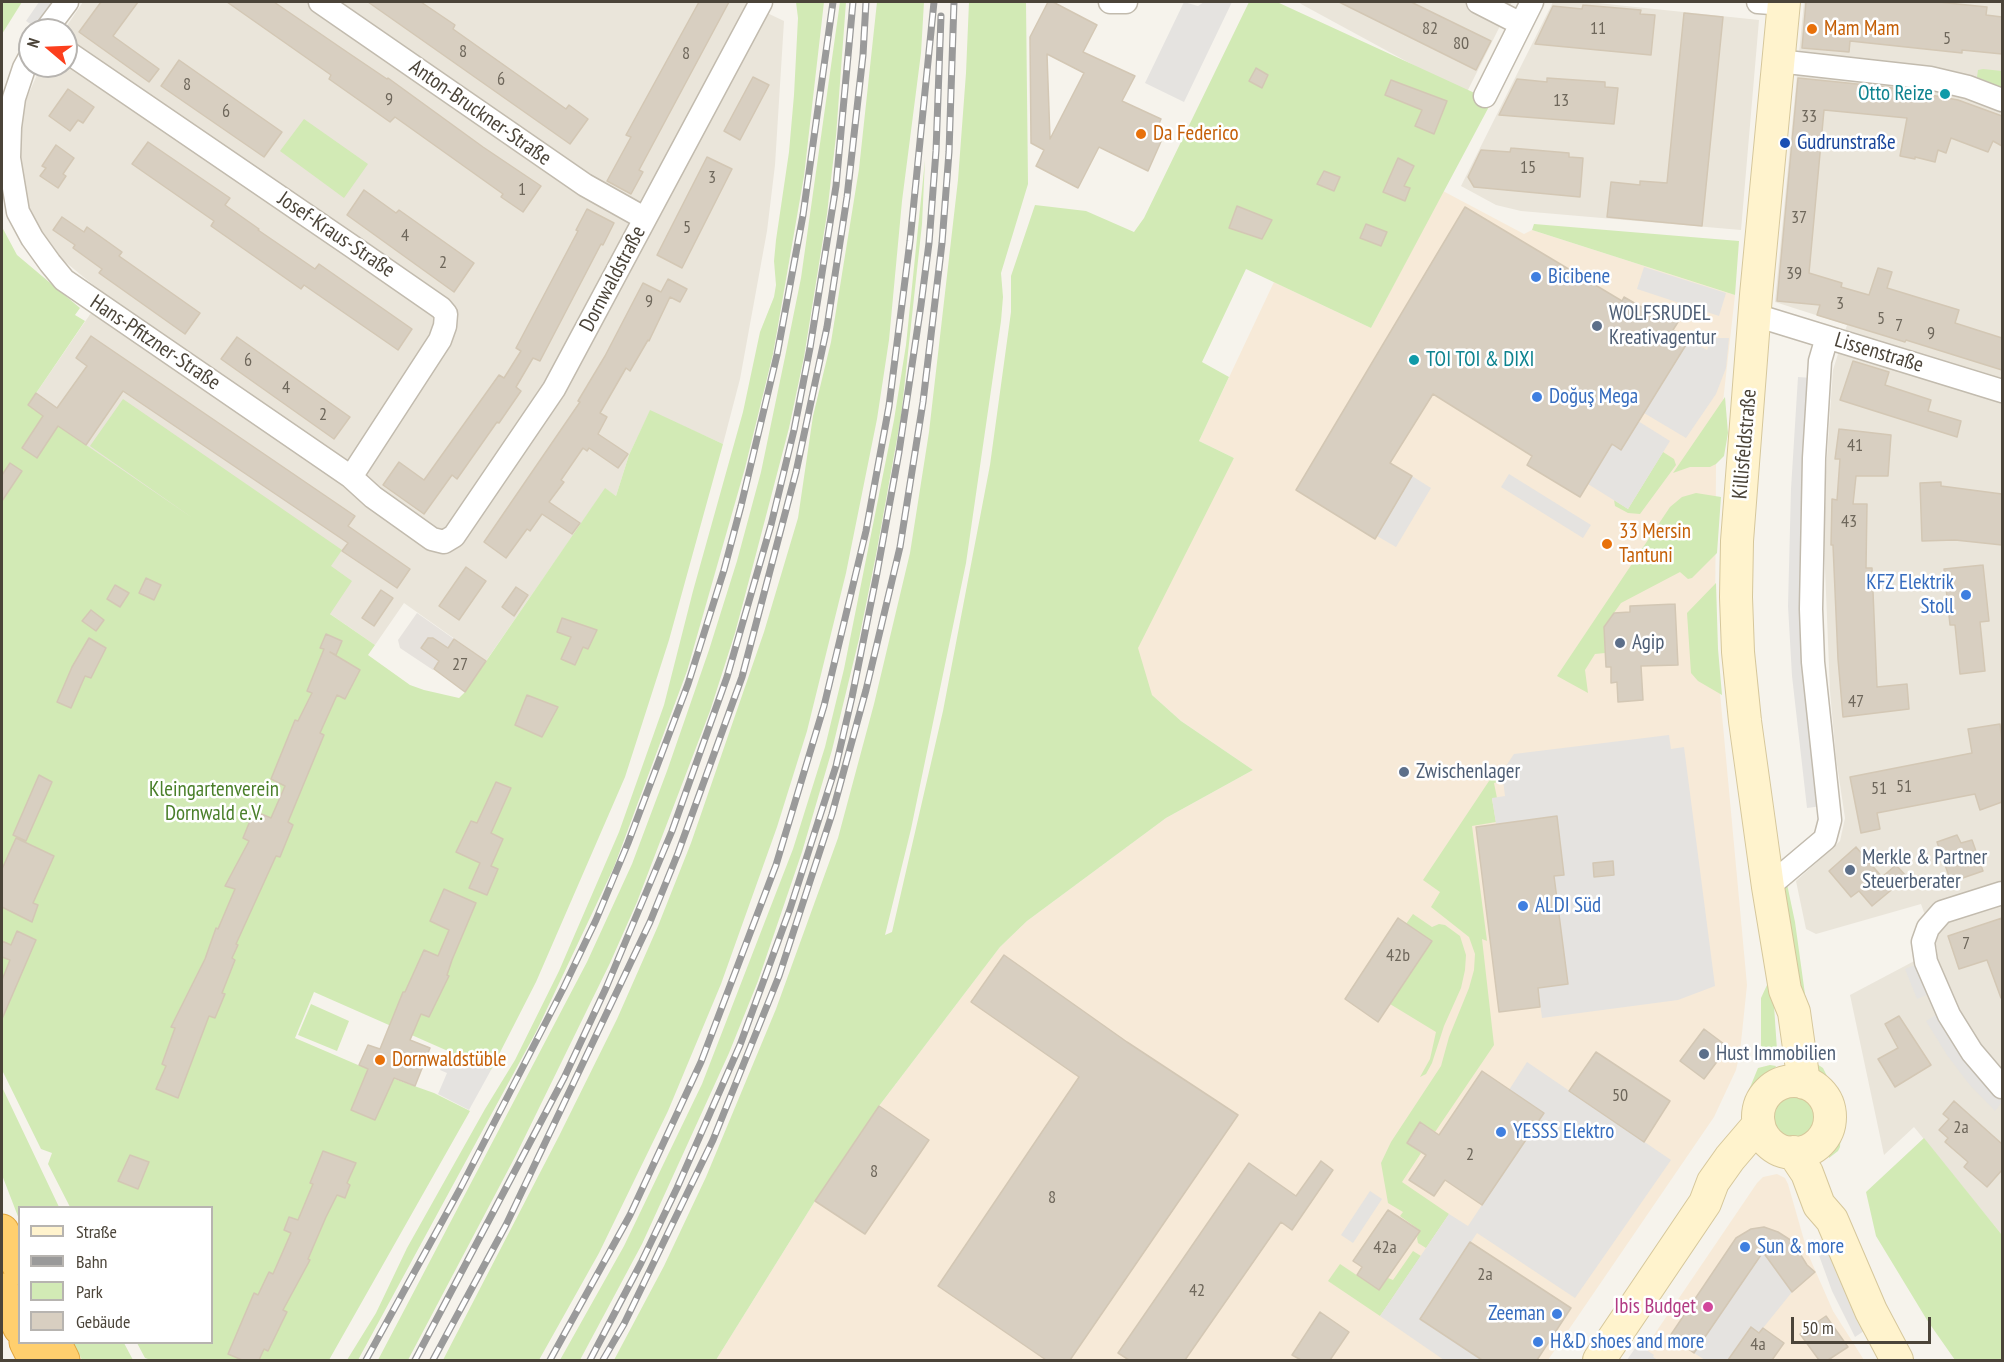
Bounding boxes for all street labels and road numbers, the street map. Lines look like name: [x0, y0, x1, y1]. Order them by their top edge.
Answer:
street label: Anton-Bruckner-Straße: [404, 55, 556, 171]
street label: Josef-Kraus-Straße: [273, 187, 399, 283]
street label: Dornwaldstraße: [575, 222, 651, 336]
street label: Hans-Pfitzner-Straße: [85, 290, 225, 396]
street label: Lissenstraße: [1832, 328, 1926, 378]
street label: Killisfeldstraße: [1728, 388, 1762, 500]

